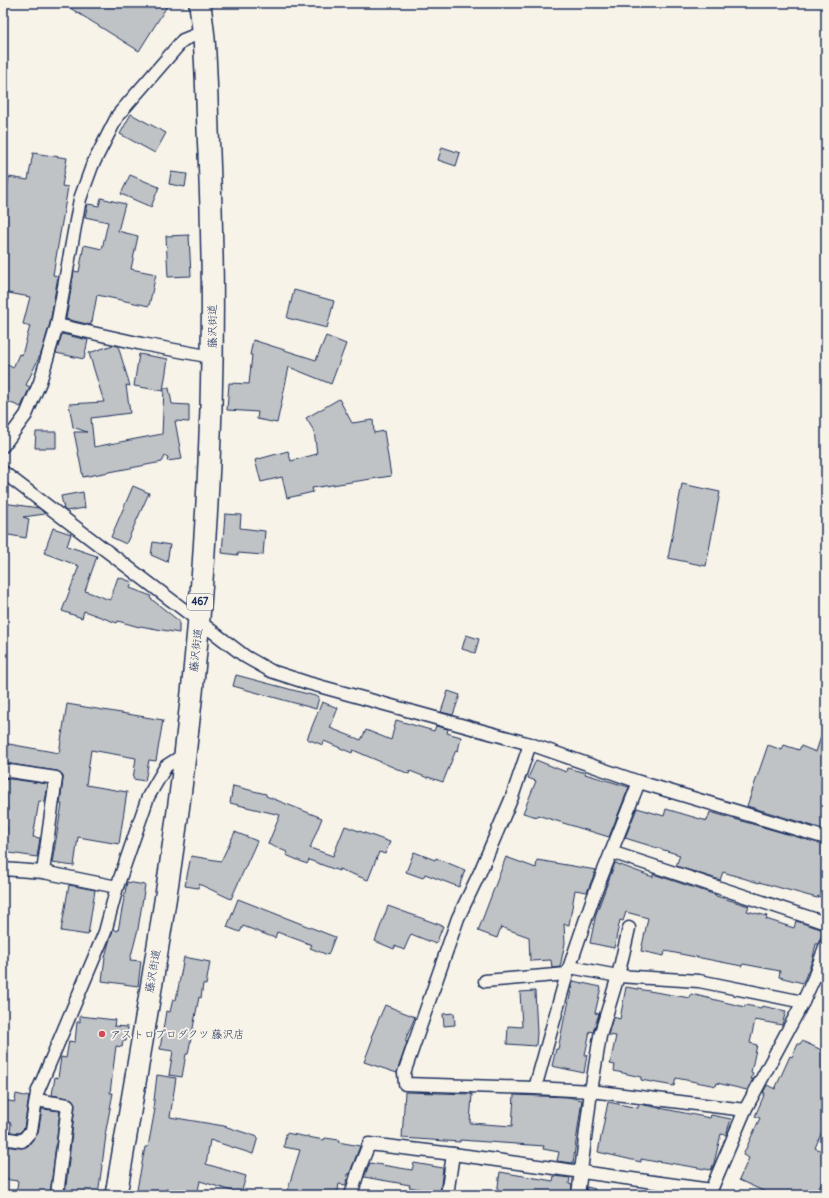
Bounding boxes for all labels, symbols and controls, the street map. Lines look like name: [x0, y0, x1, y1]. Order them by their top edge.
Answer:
street label: 藤沢街道: [206, 304, 219, 348]
road number: 467: [187, 594, 213, 610]
street label: 藤沢街道: [187, 627, 205, 673]
street label: 藤沢街道: [143, 948, 163, 994]
place label: アストロプロダクツ 藤沢店: [110, 1028, 245, 1041]
marker: アストロプロダクツ 藤沢店: [97, 1029, 107, 1039]

